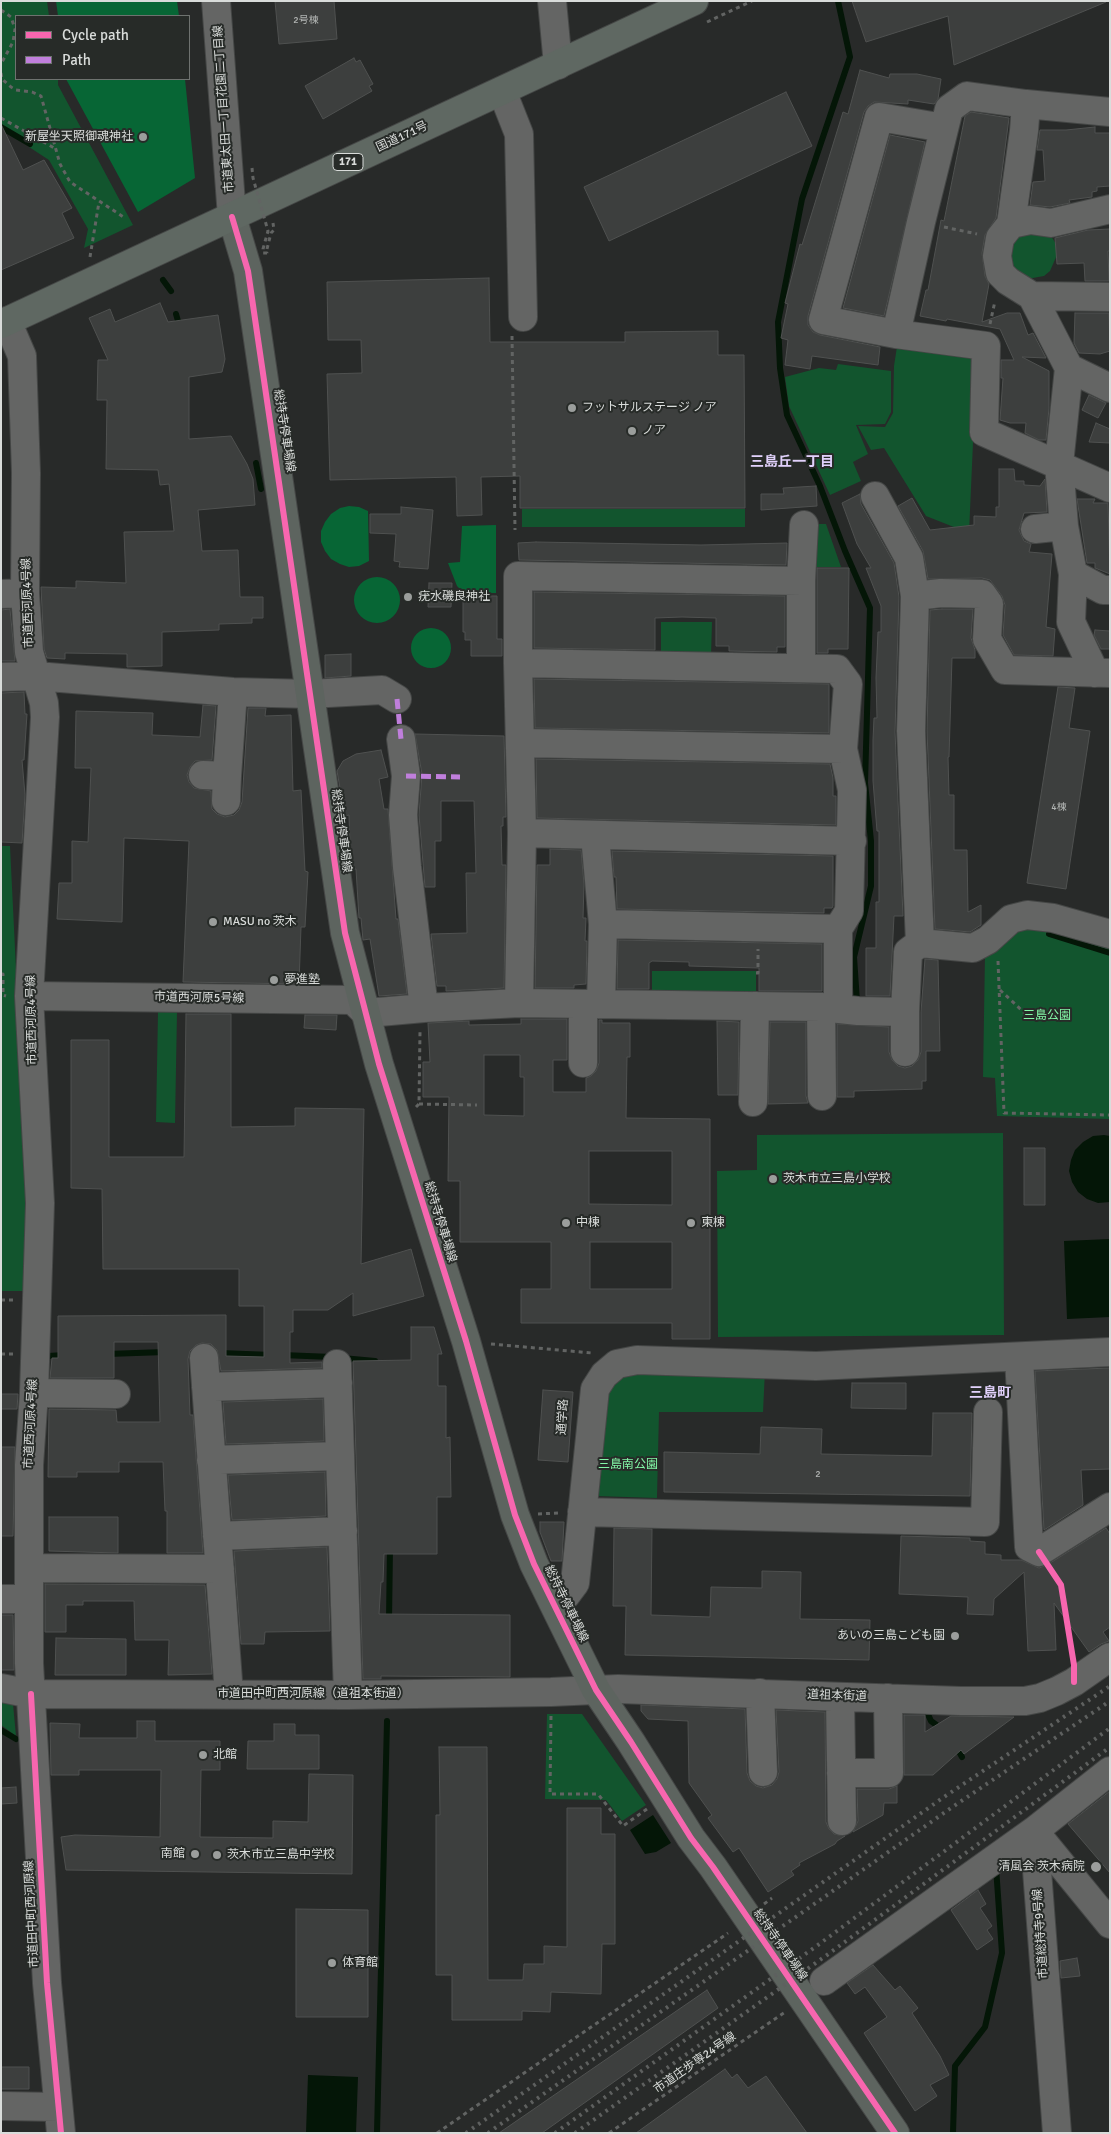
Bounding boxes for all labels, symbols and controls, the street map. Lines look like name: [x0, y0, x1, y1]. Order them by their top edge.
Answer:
house number: 2号棟: [293, 14, 319, 26]
legend: [15, 15, 190, 80]
street label: 市道東太田一丁目花園二丁目線: [211, 25, 237, 193]
text: Cycle path: [62, 26, 129, 44]
text: Path: [62, 51, 91, 69]
street label: 国道171号: [374, 119, 430, 155]
place label: 新屋坐天照御魂神社: [25, 130, 133, 144]
marker: 新屋坐天照御魂神社: [137, 131, 149, 143]
road number: 171: [333, 154, 363, 170]
street label: 総持寺停車場線: [270, 388, 298, 474]
place label: フットサルステージ ノア: [582, 401, 717, 415]
marker: フットサルステージ ノア: [566, 402, 578, 414]
place label: ノア: [642, 424, 666, 438]
marker: ノア: [626, 425, 638, 437]
district label: 三島丘一丁目: [750, 454, 834, 470]
street label: 市道西河原4号線: [19, 558, 37, 648]
place label: 疣水磯良神社: [418, 590, 490, 604]
marker: 疣水磯良神社: [402, 591, 414, 603]
street label: 総持寺停車場線: [328, 788, 354, 874]
house number: 4棟: [1051, 801, 1067, 813]
place label: MASU no 茨木: [223, 915, 297, 929]
marker: MASU no 茨木: [207, 916, 219, 928]
place label: 夢進塾: [284, 973, 320, 987]
marker: 夢進塾: [268, 974, 280, 986]
street label: 市道西河原4号線: [24, 975, 40, 1065]
street label: 市道西河原5号線: [154, 990, 244, 1006]
park label: 三島公園: [1023, 1009, 1071, 1023]
place label: 茨木市立三島小学校: [783, 1172, 891, 1186]
marker: 茨木市立三島小学校: [767, 1173, 779, 1185]
street label: 総持寺停車場線: [421, 1180, 459, 1264]
place label: 中棟: [576, 1216, 600, 1230]
place label: 東棟: [701, 1216, 725, 1230]
marker: 中棟: [560, 1217, 572, 1229]
marker: 東棟: [685, 1217, 697, 1229]
street label: 市道西河原4号線: [21, 1378, 41, 1470]
district label: 三島町: [969, 1385, 1011, 1401]
street label: 通学路: [555, 1399, 571, 1435]
park label: 三島南公園: [598, 1458, 658, 1472]
house number: 2: [815, 1468, 821, 1480]
street label: 総持寺停車場線: [541, 1563, 591, 1645]
place label: あいの三島こども園: [837, 1629, 945, 1643]
marker: あいの三島こども園: [949, 1630, 961, 1642]
street label: 市道田中町西河原線（道祖本街道）: [217, 1687, 409, 1701]
street label: 道祖本街道: [807, 1688, 867, 1704]
place label: 北館: [213, 1748, 237, 1762]
marker: 北館: [197, 1749, 209, 1761]
place label: 南館: [161, 1847, 185, 1861]
marker: 南館: [189, 1848, 201, 1860]
place label: 茨木市立三島中学校: [227, 1848, 335, 1862]
marker: 茨木市立三島中学校: [211, 1849, 223, 1861]
street label: 市道田中町西河原線: [22, 1860, 42, 1968]
place label: 清風会 茨木病院: [998, 1860, 1085, 1874]
marker: 清風会 茨木病院: [1089, 1860, 1103, 1874]
street label: 市道総持寺9号線: [1031, 1888, 1051, 1980]
street label: 総持寺停車場線: [750, 1906, 810, 1984]
place label: 体育館: [342, 1956, 378, 1970]
marker: 体育館: [326, 1957, 338, 1969]
street label: 市道庄歩専24号線: [651, 2029, 739, 2097]

